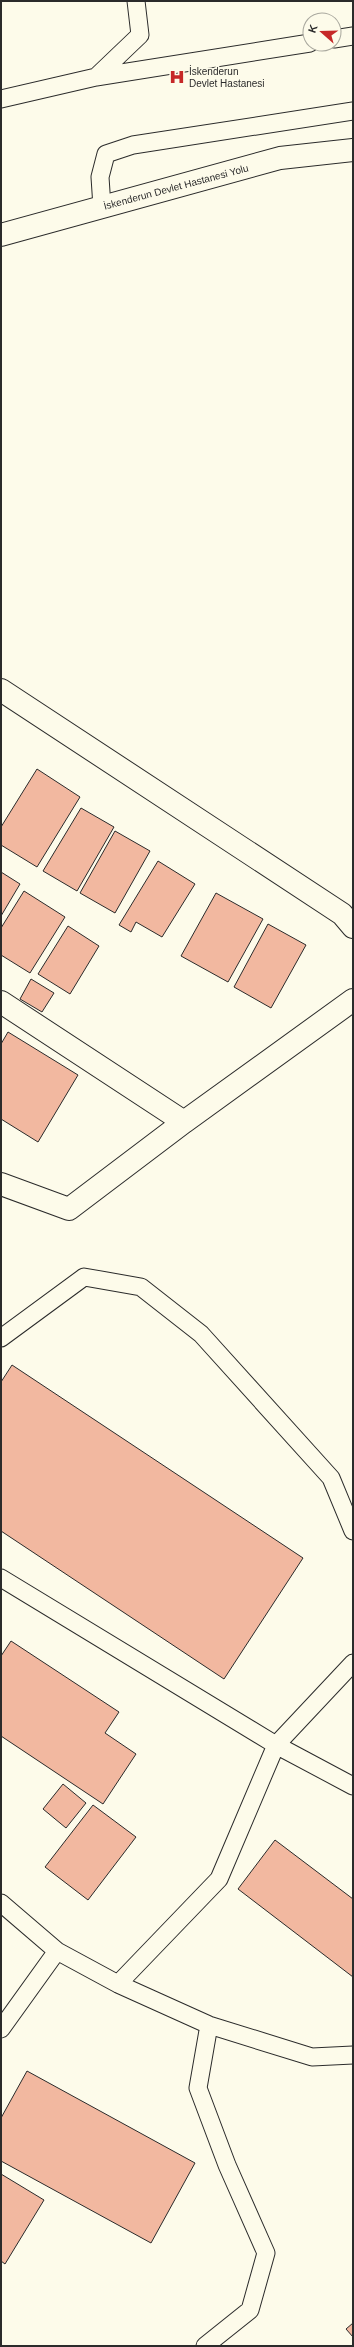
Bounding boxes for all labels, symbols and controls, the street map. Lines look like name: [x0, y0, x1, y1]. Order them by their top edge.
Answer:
north arrow: [302, 12, 342, 52]
text: K: [306, 23, 320, 34]
place label: İskenderun Devlet Hastanesi: [189, 65, 265, 89]
hospital icon: İskenderun Devlet Hastanesi: [168, 68, 186, 86]
street label: İskenderun Devlet Hastanesi Yolu: [102, 161, 250, 212]

